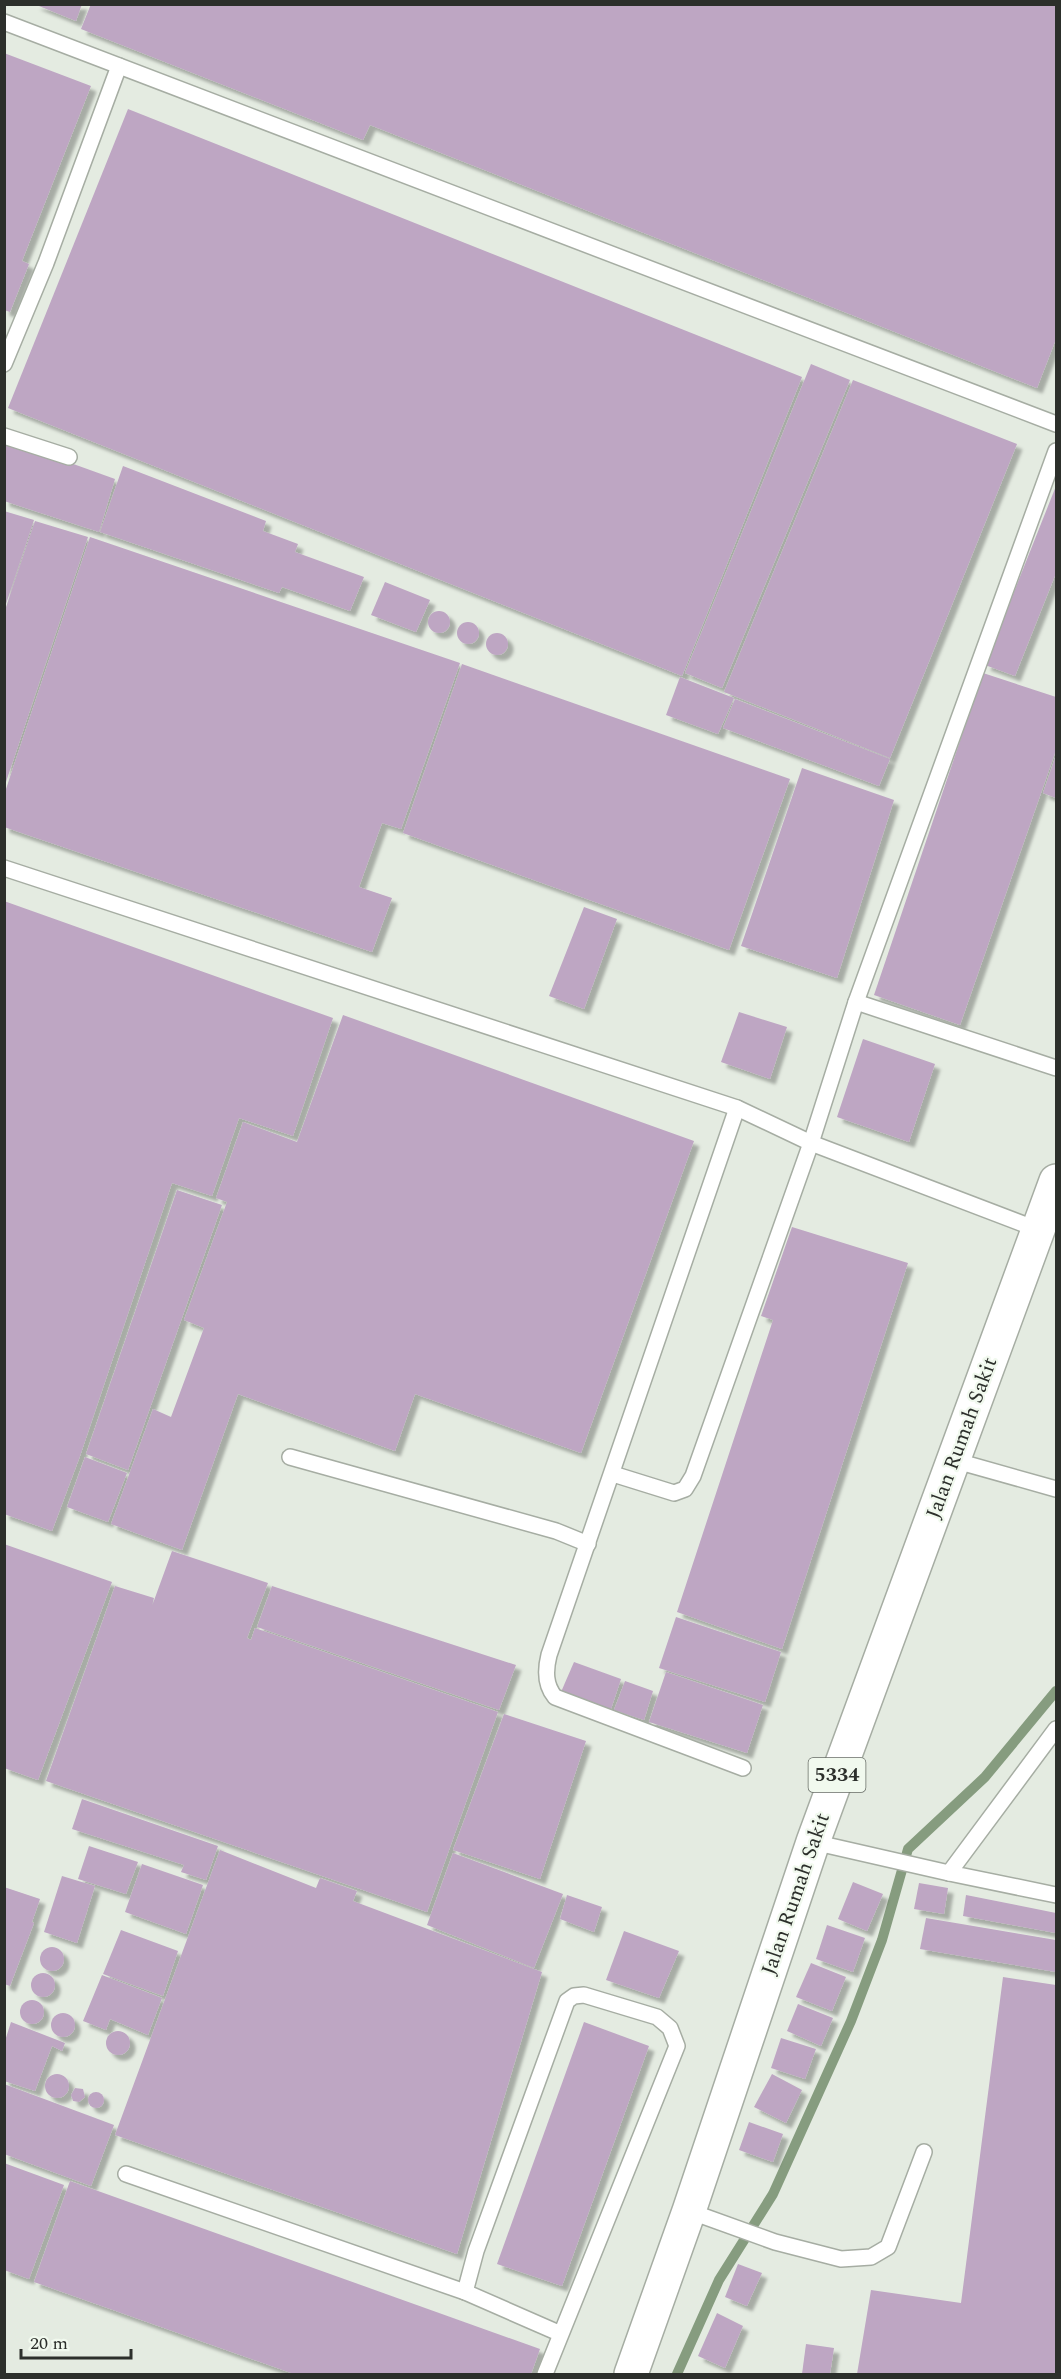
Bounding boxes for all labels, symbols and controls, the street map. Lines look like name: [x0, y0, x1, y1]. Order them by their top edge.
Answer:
street label: Jalan Rumah Sakit: [918, 1353, 1006, 1523]
road number: 5334: [808, 1758, 866, 1792]
street label: Jalan Rumah Sakit: [753, 1808, 839, 1980]
scale bar: [21, 2322, 130, 2360]
text: 20 m: [30, 2330, 68, 2357]

